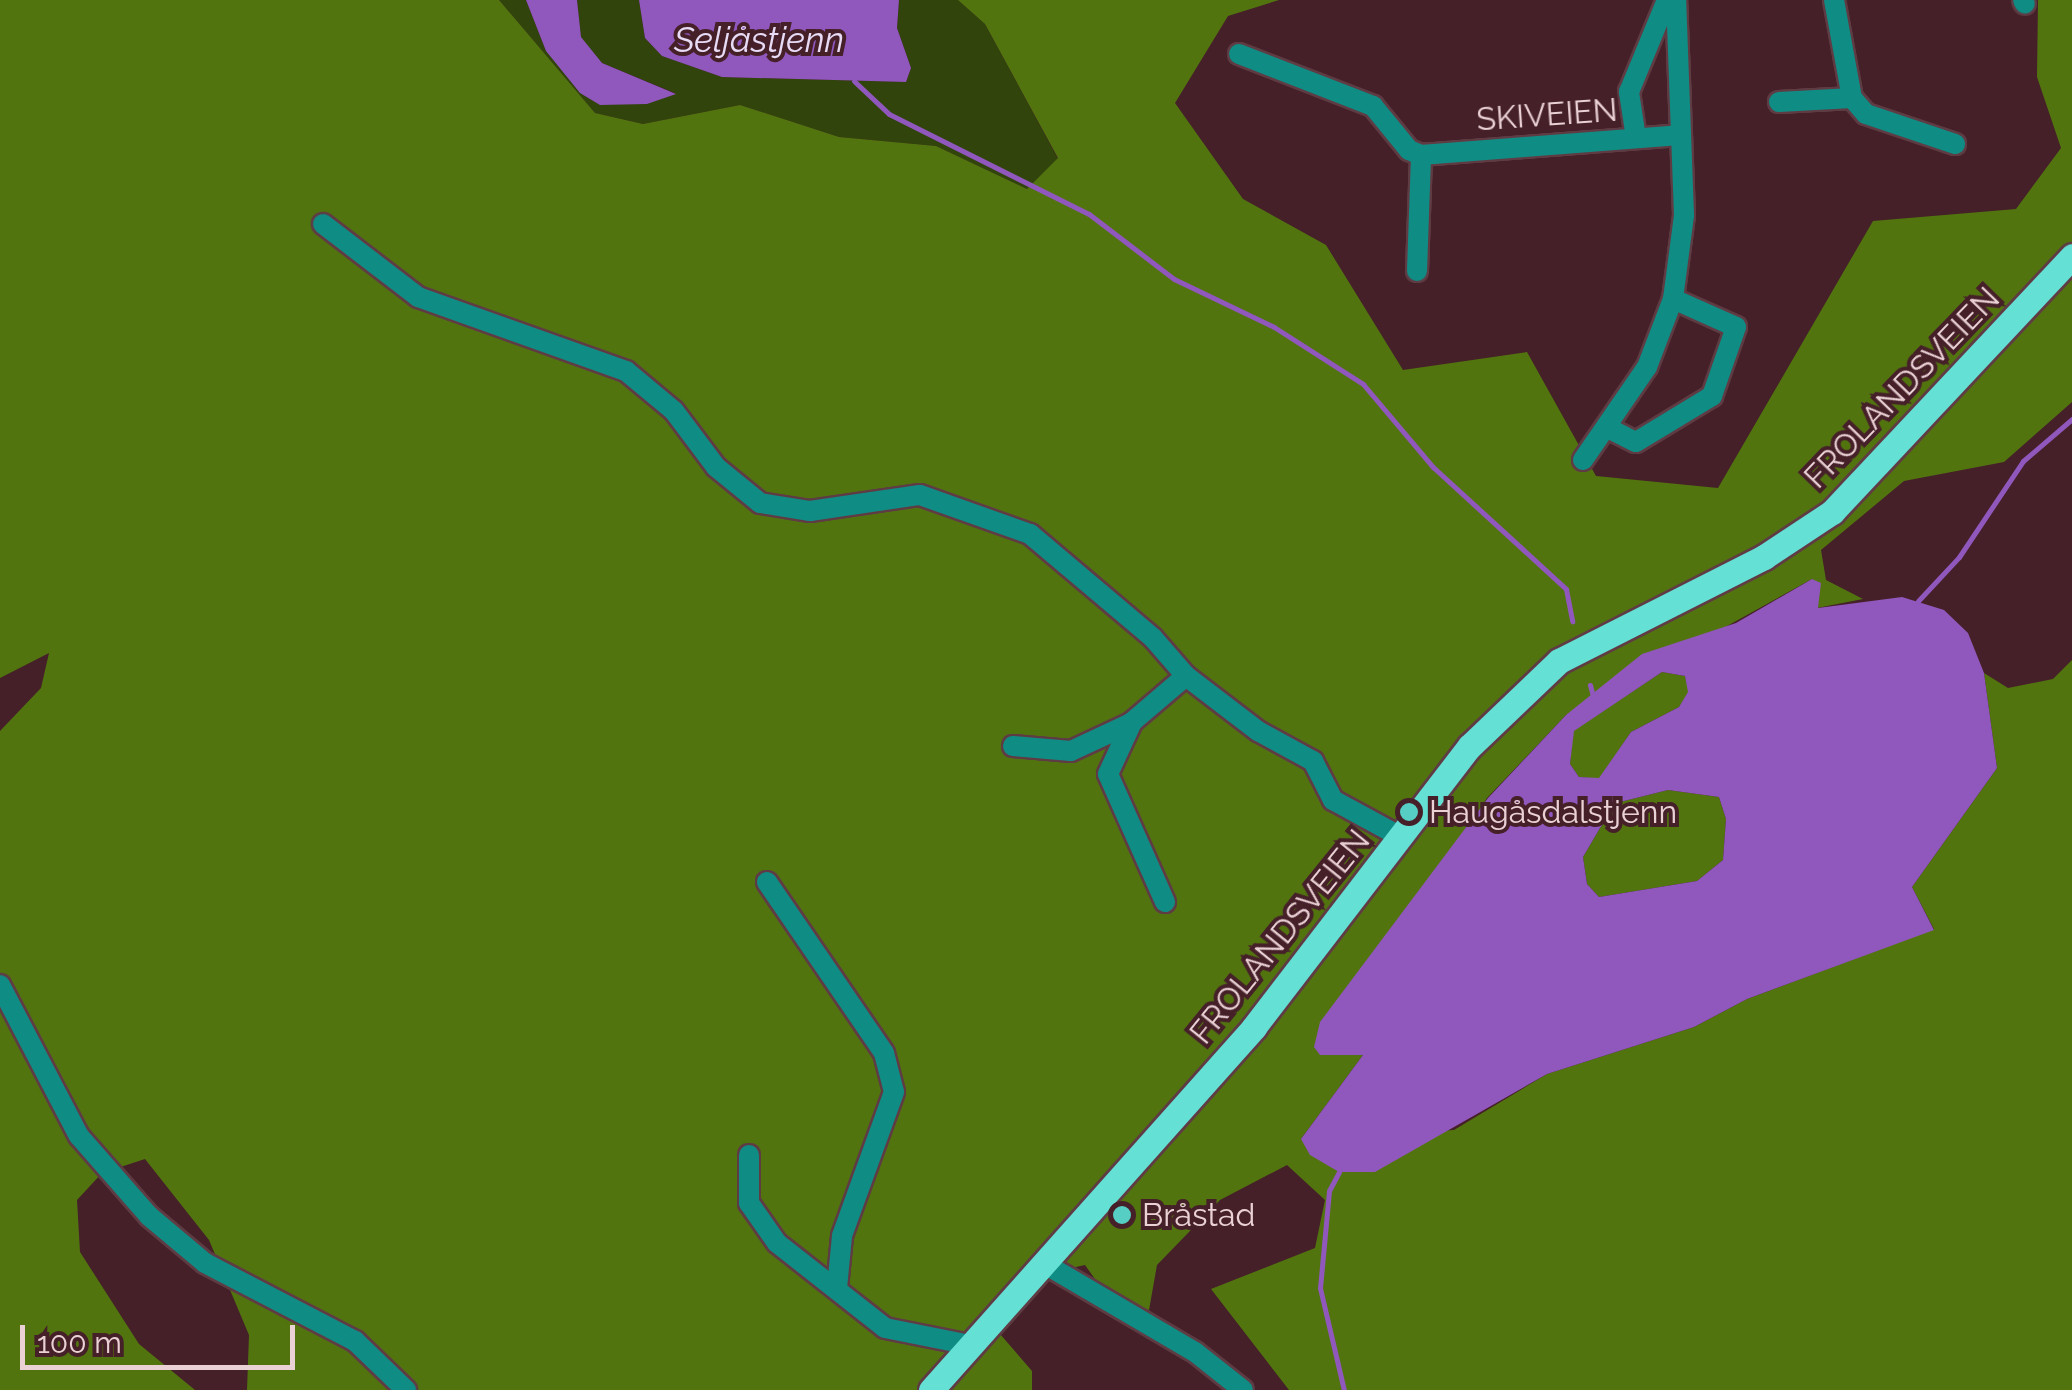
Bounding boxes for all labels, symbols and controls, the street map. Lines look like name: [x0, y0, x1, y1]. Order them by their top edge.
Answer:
water label: Seljåstjenn: [674, 19, 844, 61]
street label: SKIVEIEN: [1475, 91, 1619, 139]
street label: FROLANDSVEIEN: [1797, 280, 2007, 496]
place label: Haugåsdalstjenn: [1429, 793, 1677, 831]
marker: Haugåsdalstjenn: [1398, 801, 1420, 823]
street label: FROLANDSVEIEN: [1182, 822, 1378, 1052]
place label: Bråstad: [1142, 1196, 1255, 1234]
marker: Bråstad: [1111, 1204, 1133, 1226]
scale bar: [25, 1305, 300, 1367]
text: 100 m: [37, 1325, 122, 1360]

